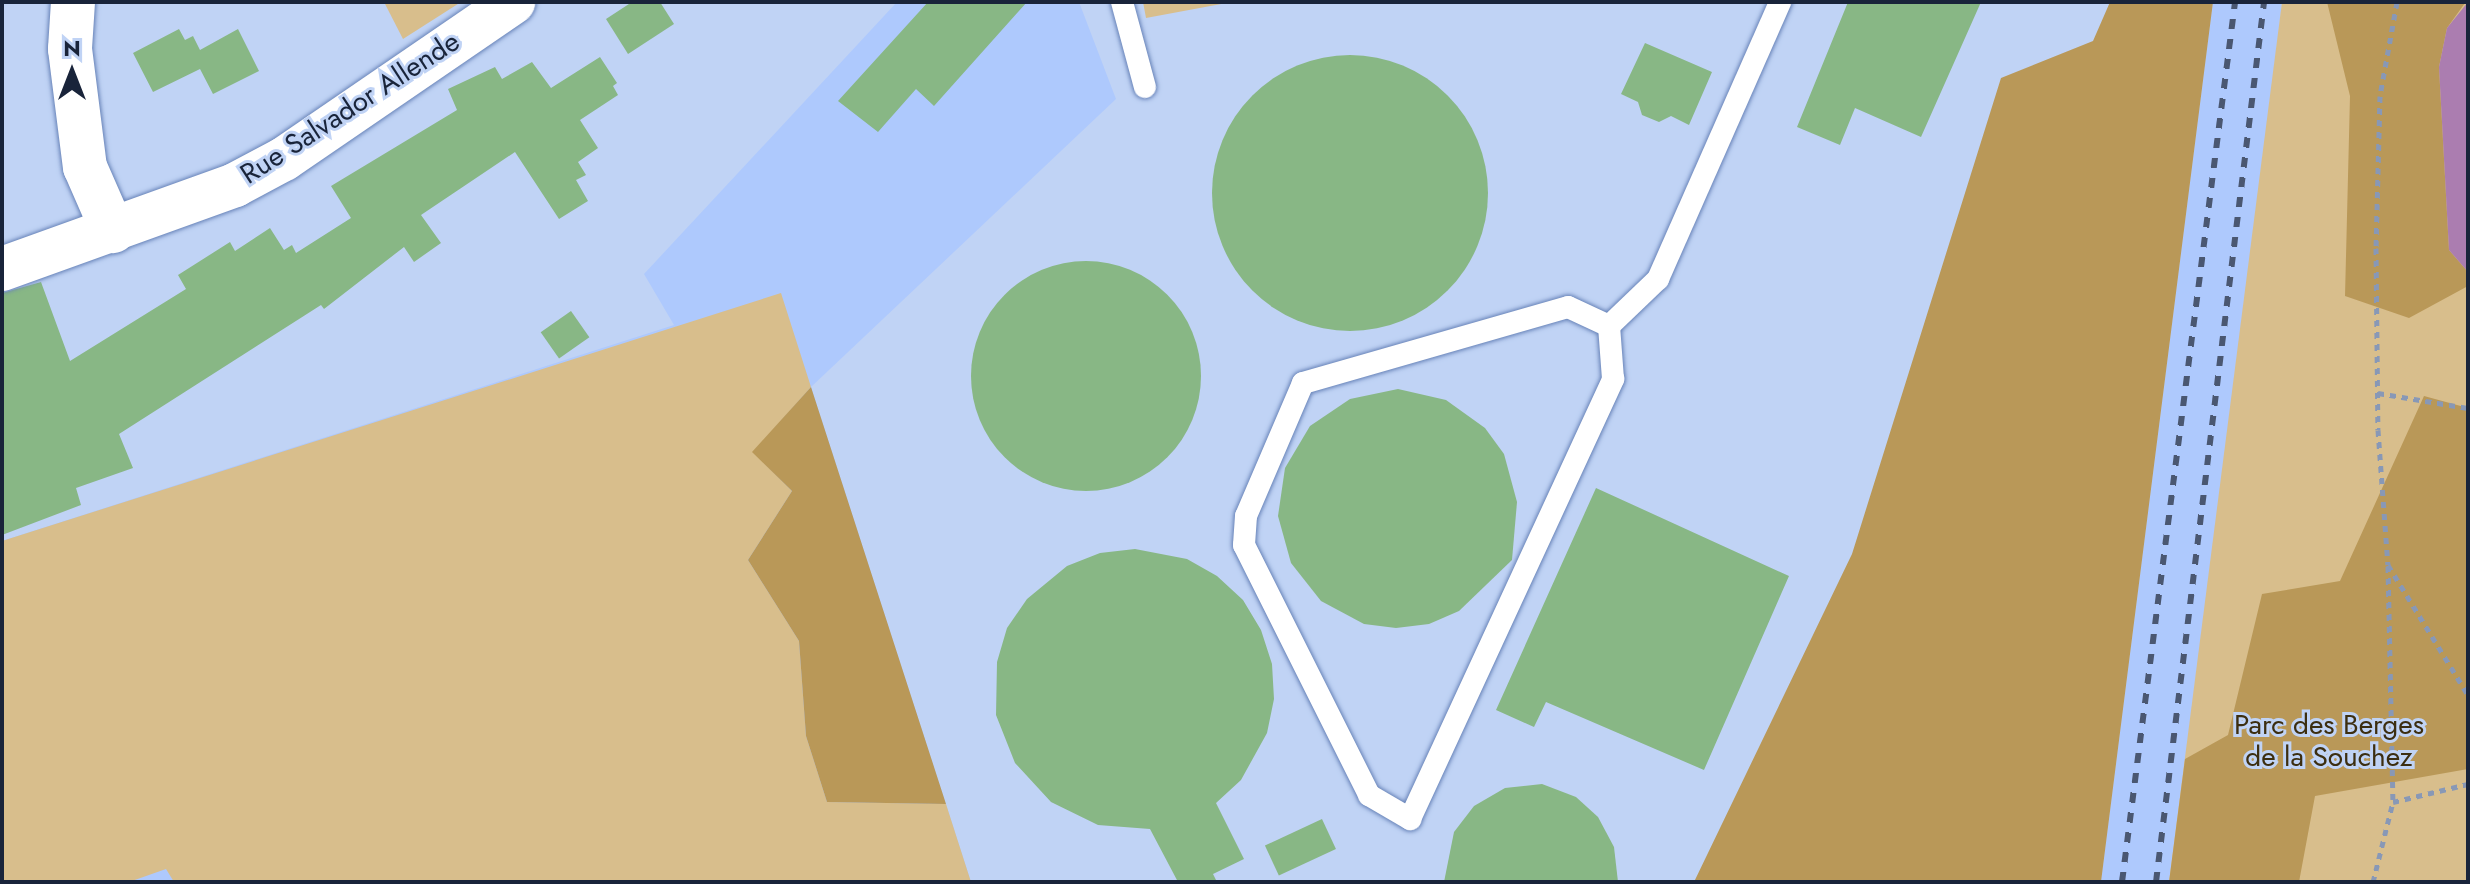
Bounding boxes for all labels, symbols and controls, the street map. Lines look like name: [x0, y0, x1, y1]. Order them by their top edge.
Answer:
street label: Rue Salvador Allende: [234, 25, 466, 191]
north arrow: [32, 32, 112, 112]
text: N: [63, 32, 81, 64]
park label: Parc des Berges de la Souchez: [2234, 708, 2424, 774]

